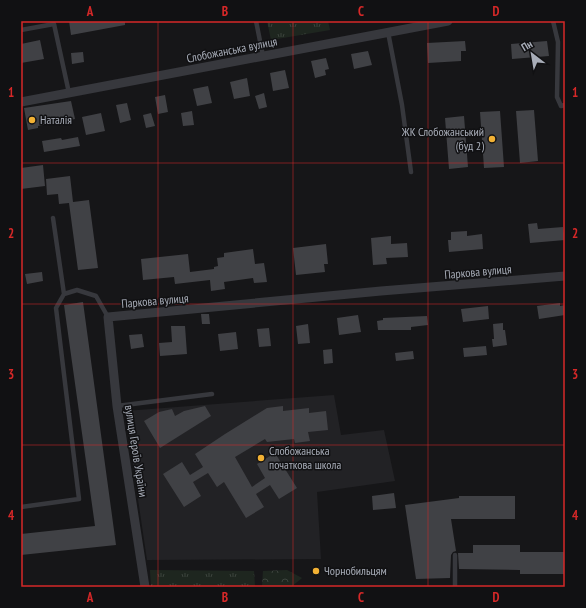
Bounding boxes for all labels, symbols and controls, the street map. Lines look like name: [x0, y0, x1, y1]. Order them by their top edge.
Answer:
text: A: [86, 3, 94, 20]
text: B: [222, 3, 228, 20]
text: C: [358, 3, 364, 20]
text: D: [493, 3, 500, 20]
street label: Слобожанська вулиця: [185, 33, 279, 66]
north arrow: [512, 34, 552, 74]
text: Пн: [519, 37, 535, 54]
text: 1: [8, 84, 14, 101]
text: 1: [572, 84, 578, 101]
place label: Наталія: [40, 112, 72, 127]
marker: Наталія: [27, 115, 37, 125]
place label: ЖК Слобожанський (буд 2): [401, 124, 484, 153]
marker: ЖК Слобожанський (буд 2): [487, 134, 497, 144]
text: 2: [8, 225, 14, 242]
text: 2: [572, 225, 578, 242]
street label: Паркова вулиця: [444, 261, 513, 282]
street label: Паркова вулиця: [121, 290, 190, 311]
text: 3: [8, 366, 14, 383]
text: 3: [572, 366, 578, 383]
street label: вулиця Героїв України: [122, 404, 151, 498]
place label: Cлобожанська початкова школа: [269, 443, 341, 472]
marker: Cлобожанська початкова школа: [256, 453, 266, 463]
text: 4: [8, 507, 15, 524]
text: 4: [572, 507, 579, 524]
place label: Чорнобильцям: [324, 563, 387, 578]
marker: Чорнобильцям: [311, 566, 321, 576]
text: A: [86, 589, 94, 606]
text: B: [222, 589, 228, 606]
text: C: [358, 589, 364, 606]
text: D: [493, 589, 500, 606]

